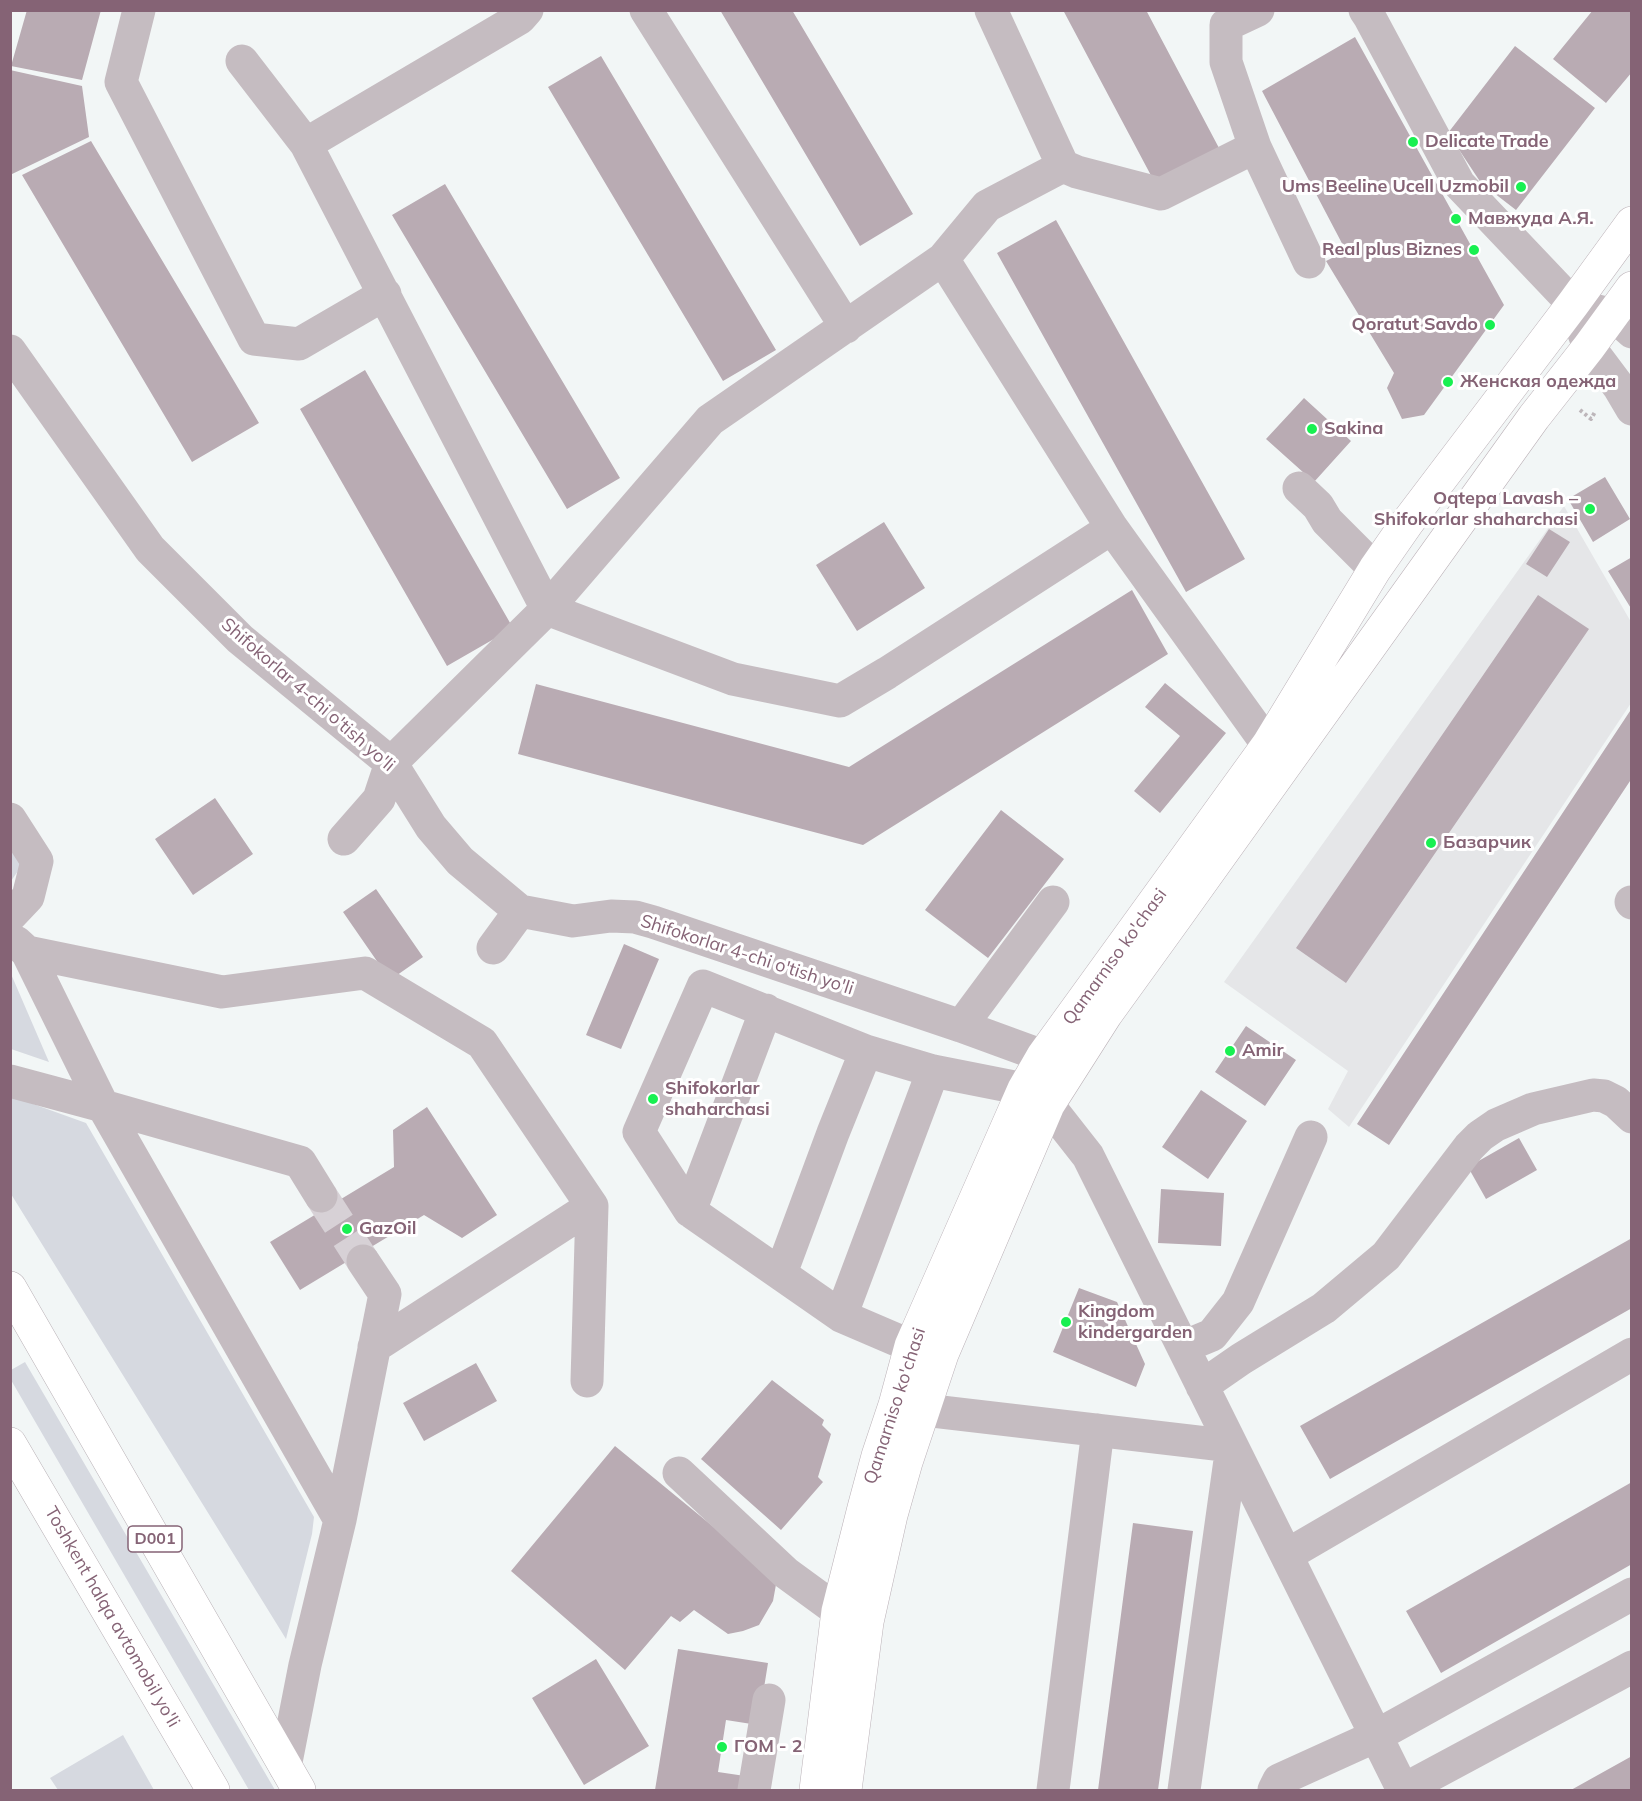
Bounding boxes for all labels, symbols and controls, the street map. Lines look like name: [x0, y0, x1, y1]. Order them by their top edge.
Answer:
place label: Delicate Trade: [1425, 131, 1549, 153]
marker: Delicate Trade: [1406, 135, 1420, 149]
place label: Ums Beeline Ucell Uzmobil: [1282, 176, 1509, 198]
marker: Ums Beeline Ucell Uzmobil: [1514, 180, 1528, 194]
place label: Мавжуда А.Я.: [1468, 208, 1594, 230]
marker: Мавжуда А.Я.: [1449, 212, 1463, 226]
place label: Real plus Biznes: [1322, 239, 1462, 261]
marker: Real plus Biznes: [1467, 243, 1481, 257]
place label: Qoratut Savdo: [1352, 314, 1478, 336]
marker: Qoratut Savdo: [1483, 318, 1497, 332]
place label: Женская одежда: [1460, 371, 1617, 393]
marker: Женская одежда: [1441, 375, 1455, 389]
place label: Sakina: [1324, 418, 1383, 440]
marker: Sakina: [1305, 422, 1319, 436]
place label: Oqtepa Lavash – Shifokorlar shaharchasi: [1374, 488, 1578, 530]
marker: Oqtepa Lavash – Shifokorlar shaharchasi: [1583, 502, 1597, 516]
street label: Shifokorlar 4-chi o'tish yo'li: [217, 614, 399, 776]
place label: Базарчик: [1443, 832, 1531, 854]
marker: Базарчик: [1424, 836, 1438, 850]
street label: Qamarniso ko'chasi: [1058, 885, 1172, 1029]
street label: Shifokorlar 4-chi o'tish yo'li: [638, 910, 856, 1000]
place label: Amir: [1242, 1040, 1283, 1062]
marker: Amir: [1223, 1044, 1237, 1058]
place label: Shifokorlar shaharchasi: [665, 1078, 770, 1120]
marker: Shifokorlar shaharchasi: [646, 1092, 660, 1106]
place label: GazOil: [359, 1218, 417, 1240]
marker: GazOil: [340, 1222, 354, 1236]
place label: Kingdom kindergarden: [1078, 1301, 1193, 1344]
marker: Kingdom kindergarden: [1059, 1315, 1073, 1329]
street label: Qamarniso ko'chasi: [859, 1325, 931, 1487]
street label: Toshkent halqa avtomobil yo'li: [40, 1503, 184, 1731]
road number: D001: [128, 1526, 182, 1552]
place label: ГОМ - 2: [734, 1736, 802, 1758]
marker: ГОМ - 2: [715, 1740, 729, 1754]

